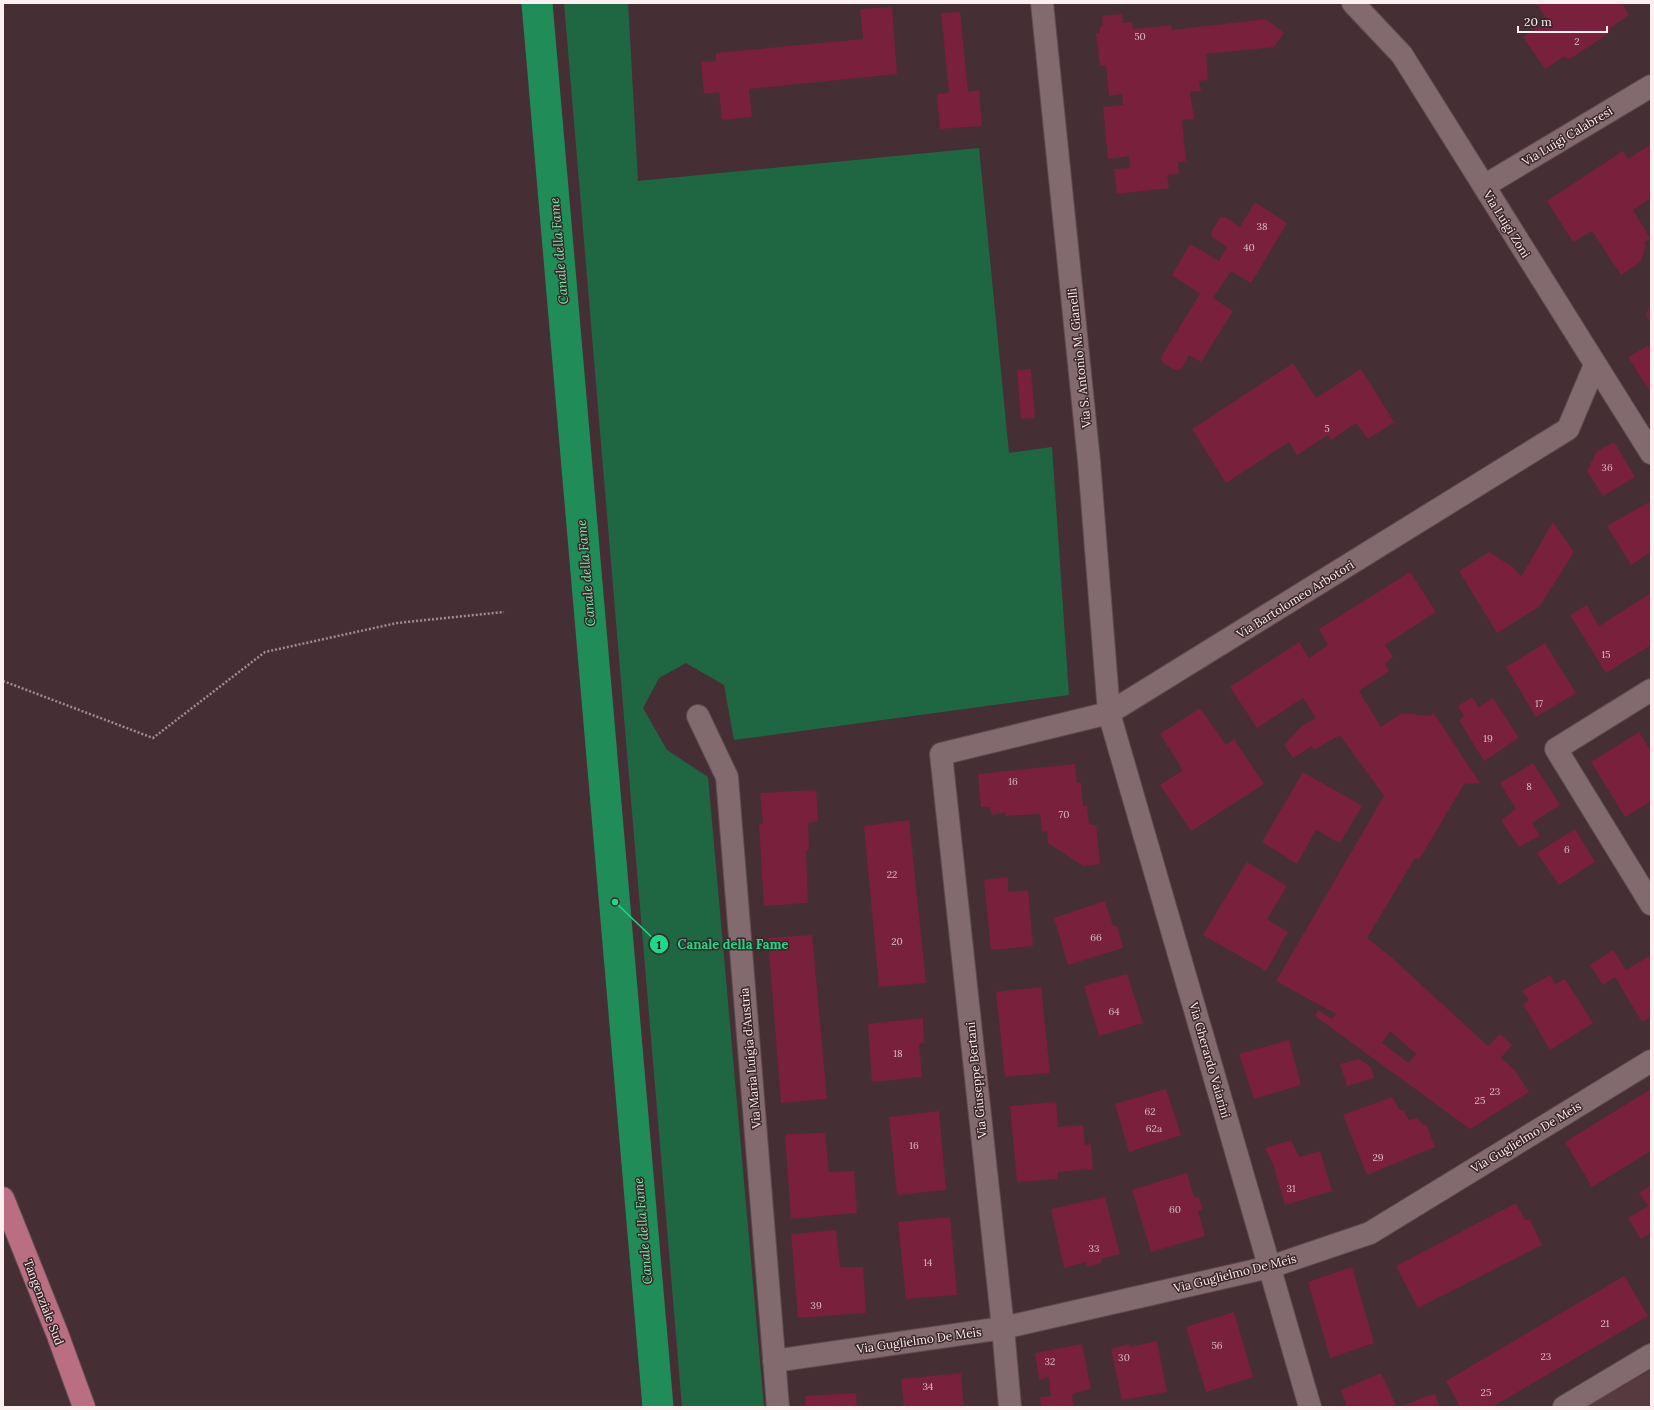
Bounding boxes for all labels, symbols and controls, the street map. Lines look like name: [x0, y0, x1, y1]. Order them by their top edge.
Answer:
scale bar: [1518, 8, 1607, 34]
text: 20 m: [1524, 14, 1552, 29]
house number: 50: [1134, 30, 1146, 43]
house number: 2: [1574, 35, 1580, 48]
street label: Via Luigi Calabresi: [1518, 103, 1615, 169]
street label: Via Luigi Zoni: [1480, 187, 1534, 260]
water label: Canale della Fame: [546, 197, 572, 305]
house number: 38: [1256, 220, 1268, 233]
house number: 40: [1243, 241, 1255, 254]
street label: Via S. Antonio M. Gianelli: [1064, 288, 1094, 429]
house number: 5: [1324, 422, 1330, 435]
house number: 36: [1601, 461, 1613, 474]
water label: Canale della Fame: [573, 519, 599, 627]
street label: Via Bartolomeo Arbotori: [1233, 557, 1356, 642]
house number: 15: [1601, 648, 1611, 661]
house number: 17: [1535, 697, 1544, 710]
house number: 19: [1483, 732, 1493, 745]
house number: 16: [1008, 775, 1018, 788]
house number: 8: [1526, 780, 1532, 793]
house number: 70: [1059, 808, 1069, 821]
house number: 6: [1564, 843, 1570, 856]
house number: 22: [887, 868, 897, 881]
house number: 66: [1090, 931, 1102, 944]
callout: Canale della Fame: [649, 932, 796, 957]
house number: 20: [891, 935, 903, 948]
text: Canale della Fame: [677, 936, 789, 953]
text: 1: [657, 937, 662, 952]
street label: Via Maria Luigia d'Austria: [736, 987, 764, 1130]
street label: Via Gherardo Vaiarini: [1186, 1000, 1234, 1120]
house number: 64: [1108, 1005, 1120, 1018]
street label: Via Giuseppe Bertani: [962, 1021, 990, 1140]
house number: 18: [893, 1047, 903, 1060]
house number: 23: [1490, 1085, 1501, 1098]
house number: 25: [1475, 1094, 1485, 1107]
street label: Via Guglielmo De Meis: [1467, 1098, 1584, 1176]
house number: 62: [1144, 1105, 1156, 1118]
house number: 62a: [1146, 1122, 1162, 1135]
house number: 16: [909, 1139, 919, 1152]
house number: 29: [1372, 1151, 1384, 1164]
water label: Canale della Fame: [630, 1177, 656, 1285]
house number: 31: [1286, 1182, 1296, 1195]
house number: 60: [1169, 1203, 1181, 1216]
house number: 33: [1088, 1242, 1100, 1255]
street label: Via Guglielmo De Meis: [1171, 1250, 1298, 1296]
house number: 14: [923, 1256, 933, 1269]
street label: Tangenziale Sud: [21, 1257, 67, 1347]
house number: 39: [810, 1299, 822, 1312]
house number: 21: [1600, 1317, 1610, 1330]
street label: Via Guglielmo De Meis: [855, 1324, 983, 1356]
house number: 56: [1211, 1339, 1223, 1352]
house number: 23: [1541, 1350, 1552, 1363]
house number: 30: [1118, 1351, 1130, 1364]
house number: 32: [1045, 1355, 1055, 1368]
house number: 34: [923, 1380, 934, 1393]
house number: 25: [1481, 1386, 1491, 1399]

